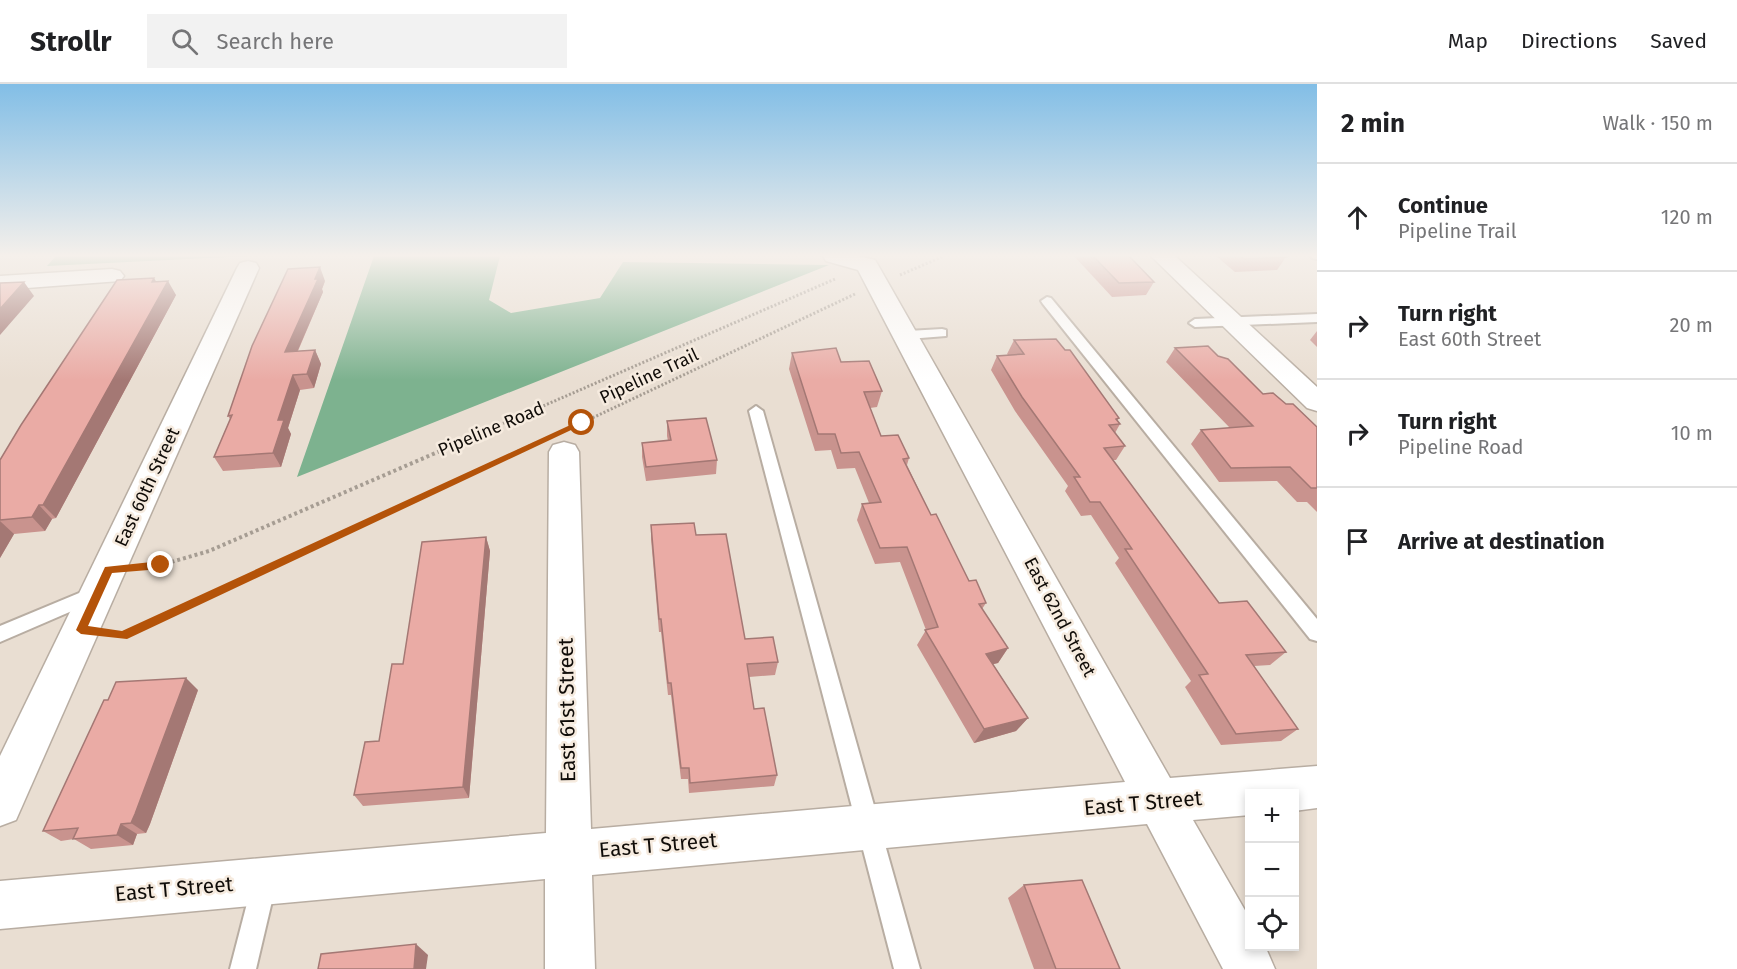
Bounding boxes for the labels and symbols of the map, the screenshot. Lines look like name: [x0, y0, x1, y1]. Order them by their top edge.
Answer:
street label: Pipeline Trail: [596, 343, 702, 409]
street label: Pipeline Road: [435, 397, 547, 461]
route start: [568, 409, 594, 435]
street label: East 60th Street: [110, 423, 184, 550]
route end: [147, 551, 173, 577]
street label: East 62nd Street: [1019, 554, 1101, 681]
street label: East 61st Street: [553, 637, 581, 782]
street label: East T Street: [1083, 785, 1204, 821]
street label: East T Street: [598, 827, 719, 863]
street label: East T Street: [114, 871, 235, 907]

